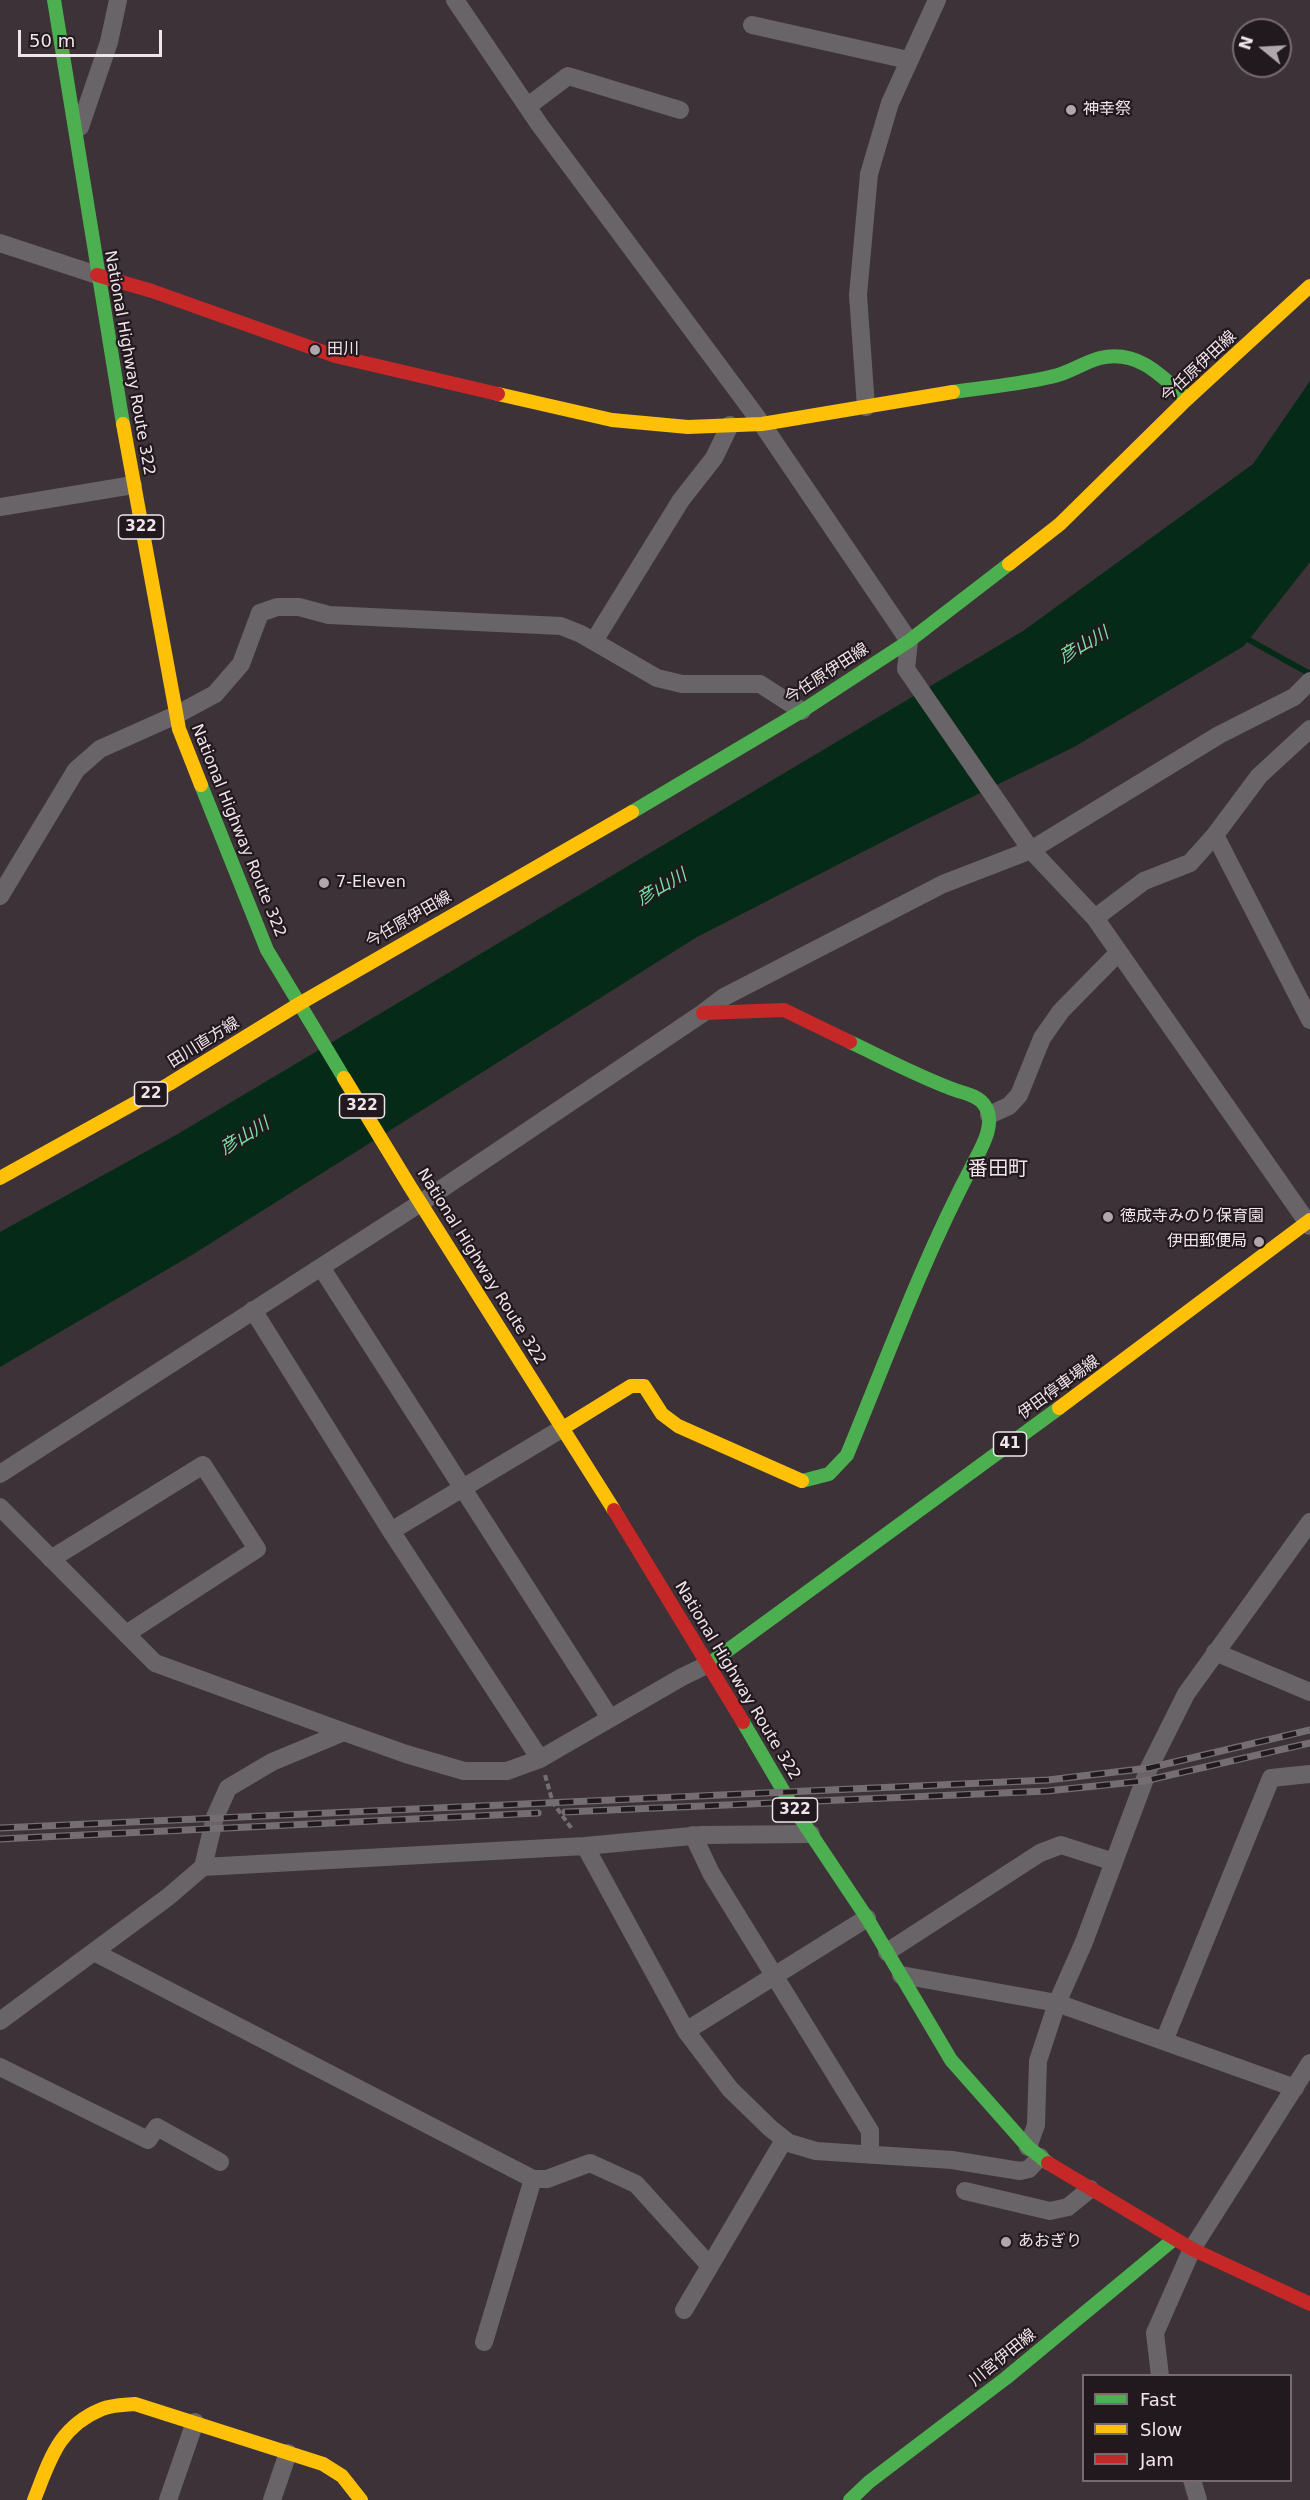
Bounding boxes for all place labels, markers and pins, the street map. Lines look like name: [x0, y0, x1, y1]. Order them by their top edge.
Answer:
place label: 神幸祭: [1083, 100, 1131, 120]
marker: 神幸祭: [1064, 103, 1078, 117]
place label: 田川: [327, 340, 359, 360]
marker: 田川: [308, 343, 322, 357]
place label: 7-Eleven: [336, 873, 406, 893]
marker: 7-Eleven: [317, 876, 331, 890]
place label: 徳成寺みのり保育園: [1120, 1207, 1264, 1227]
marker: 徳成寺みのり保育園: [1101, 1210, 1115, 1224]
place label: 伊田郵便局: [1167, 1232, 1247, 1252]
marker: 伊田郵便局: [1252, 1235, 1266, 1249]
place label: あおぎり: [1018, 2232, 1082, 2252]
marker: あおぎり: [999, 2235, 1013, 2249]

